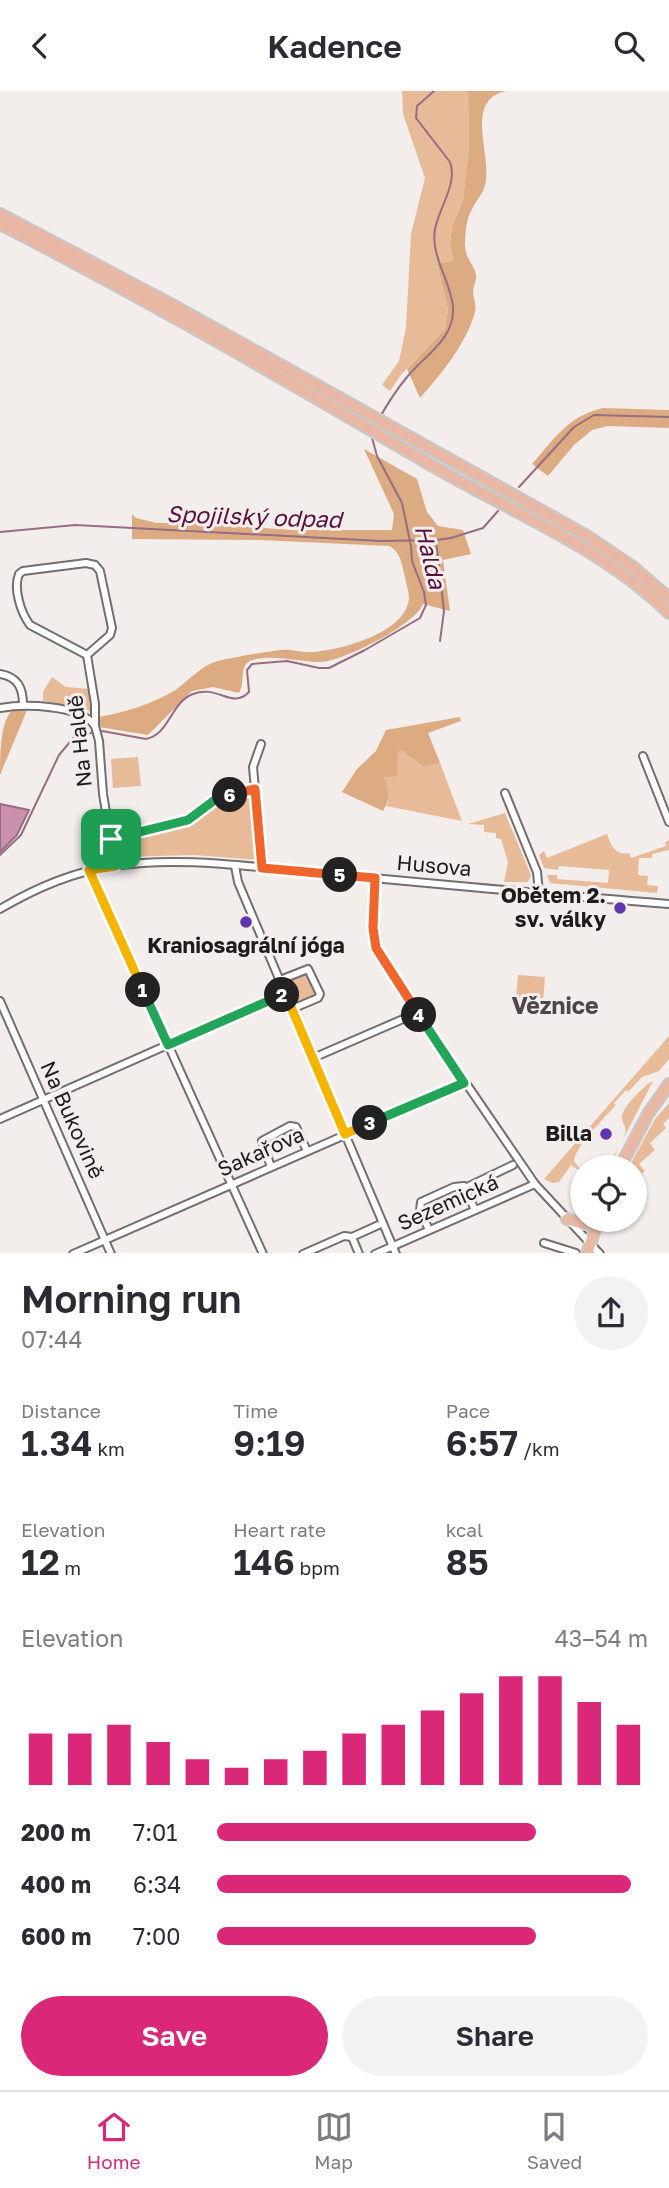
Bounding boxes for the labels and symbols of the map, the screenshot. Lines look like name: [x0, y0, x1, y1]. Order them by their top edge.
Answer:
water label: Spojilský odpad: [166, 499, 345, 533]
water label: Halda: [410, 522, 453, 593]
street label: Na Haldě: [61, 694, 97, 788]
pin: 6: [212, 777, 247, 813]
pin: [81, 809, 141, 869]
street label: Husova: [396, 849, 473, 881]
pin: 5: [322, 857, 358, 893]
place label: Obětem 2. sv. války: [501, 882, 606, 932]
marker: Obětem 2. sv. války: [612, 900, 628, 916]
marker: Kraniosagrální jóga: [238, 914, 254, 930]
place label: Kraniosagrální jóga: [147, 932, 345, 958]
pin: 1: [125, 972, 160, 1007]
pin: 2: [264, 977, 300, 1013]
district label: Věznice: [511, 991, 599, 1019]
pin: 4: [402, 997, 436, 1033]
street label: Na Bukovině: [35, 1057, 110, 1182]
pin: 3: [352, 1105, 388, 1141]
street label: Sakařova: [213, 1120, 308, 1182]
place label: Billa: [545, 1120, 592, 1146]
marker: Billa: [598, 1126, 614, 1142]
street label: Sezemická: [393, 1168, 502, 1236]

